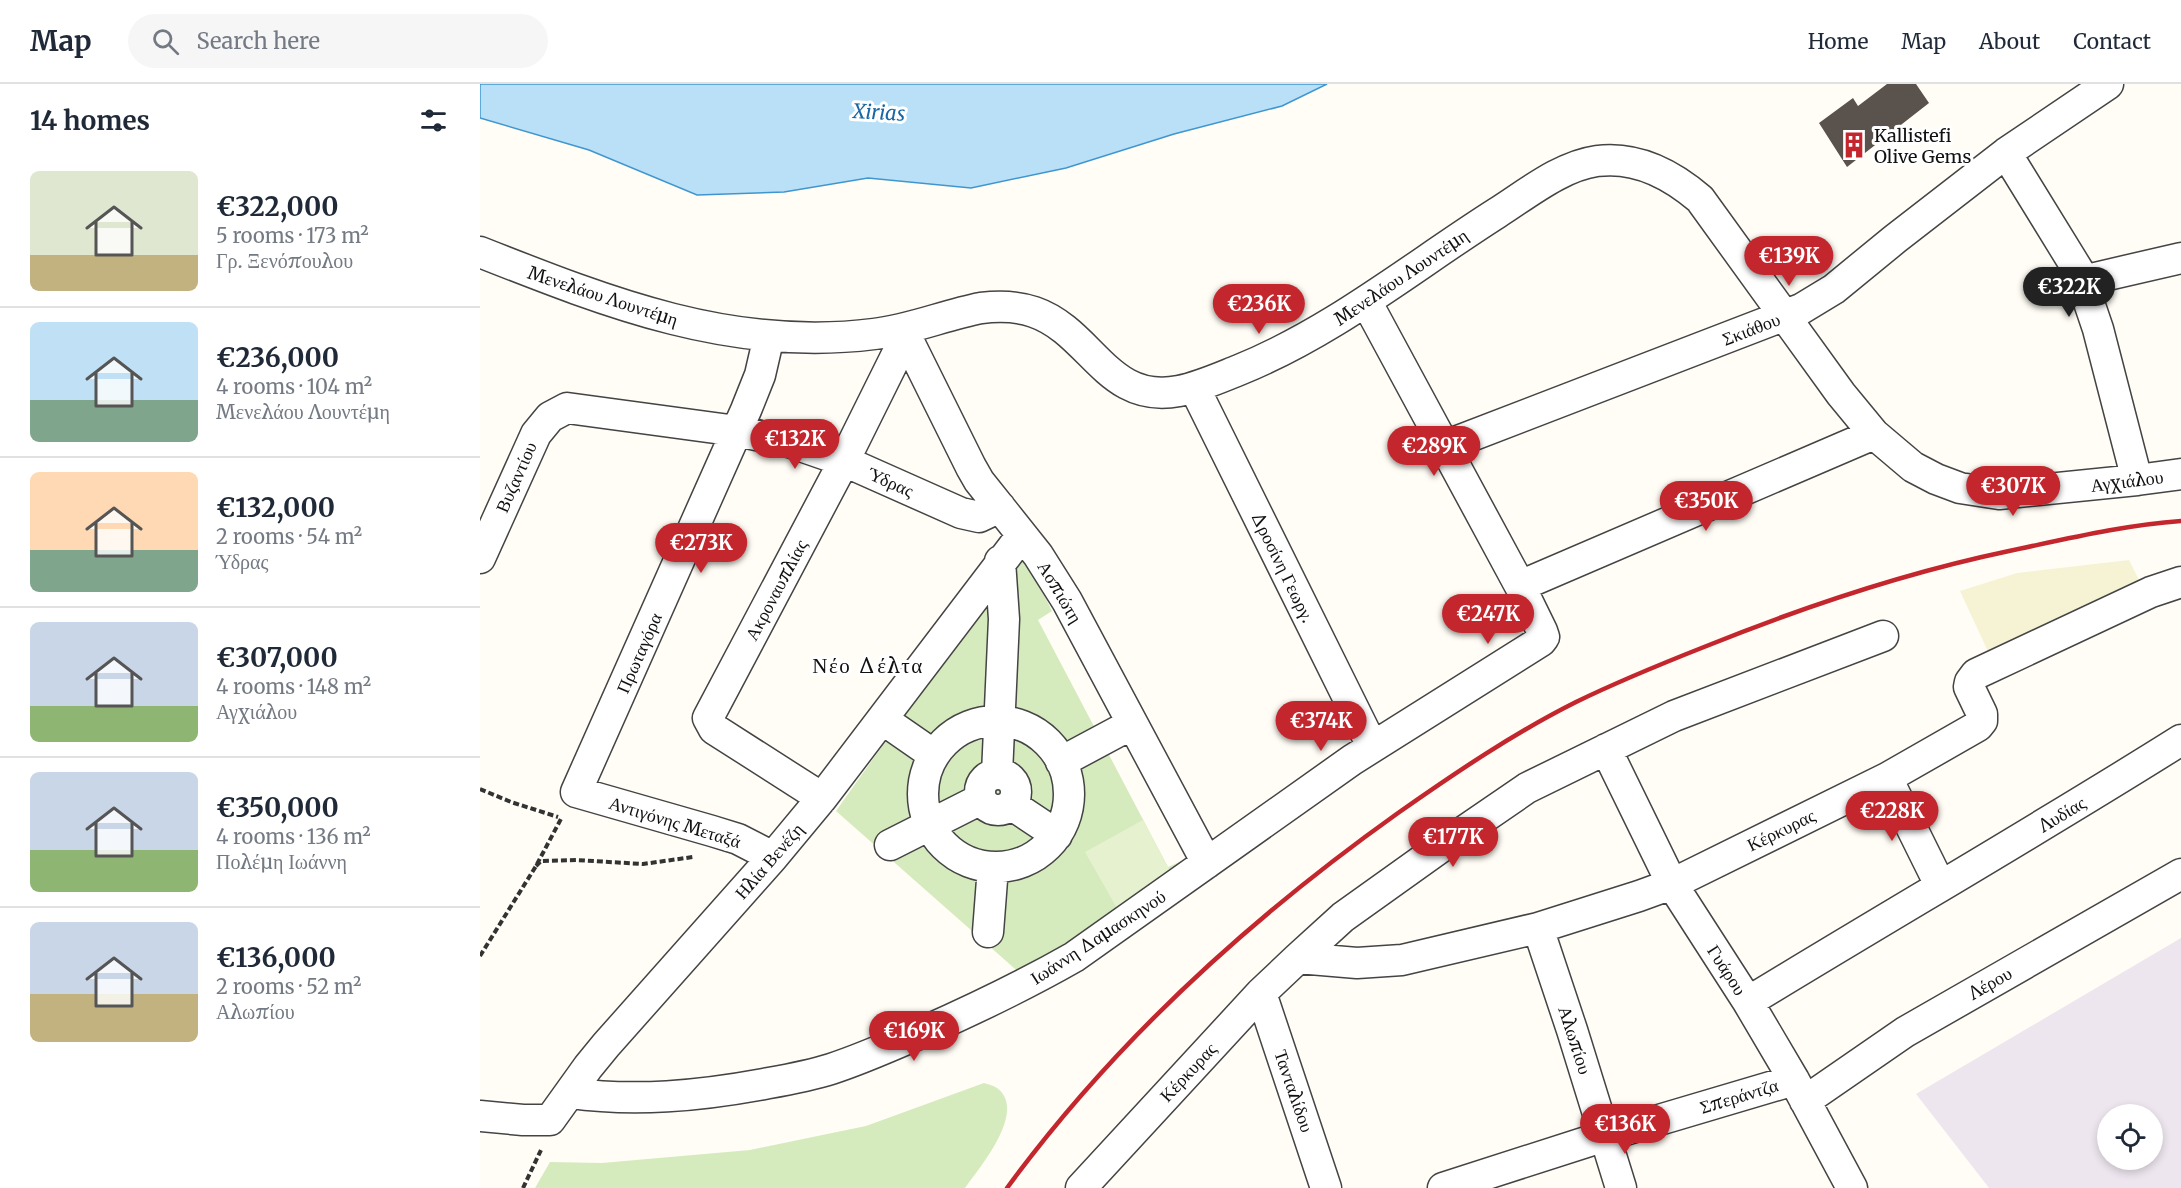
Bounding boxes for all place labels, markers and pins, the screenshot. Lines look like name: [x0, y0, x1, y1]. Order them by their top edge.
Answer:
place label: Kallistefi Olive Gems: [1874, 124, 1971, 168]
building icon: Kallistefi Olive Gems: [1839, 130, 1869, 160]
pin: €139K: [1747, 236, 1831, 287]
pin: €322K: [2027, 267, 2111, 318]
pin: €236K: [1217, 284, 1301, 335]
pin: €132K: [753, 419, 837, 470]
pin: €289K: [1392, 426, 1476, 477]
pin: €307K: [1971, 466, 2055, 517]
pin: €350K: [1664, 481, 1748, 532]
pin: €273K: [659, 523, 743, 574]
pin: €247K: [1446, 594, 1530, 645]
pin: €374K: [1279, 701, 1363, 752]
pin: €228K: [1850, 791, 1934, 842]
pin: €177K: [1411, 817, 1495, 868]
pin: €169K: [872, 1011, 956, 1062]
pin: €136K: [1583, 1104, 1667, 1155]

